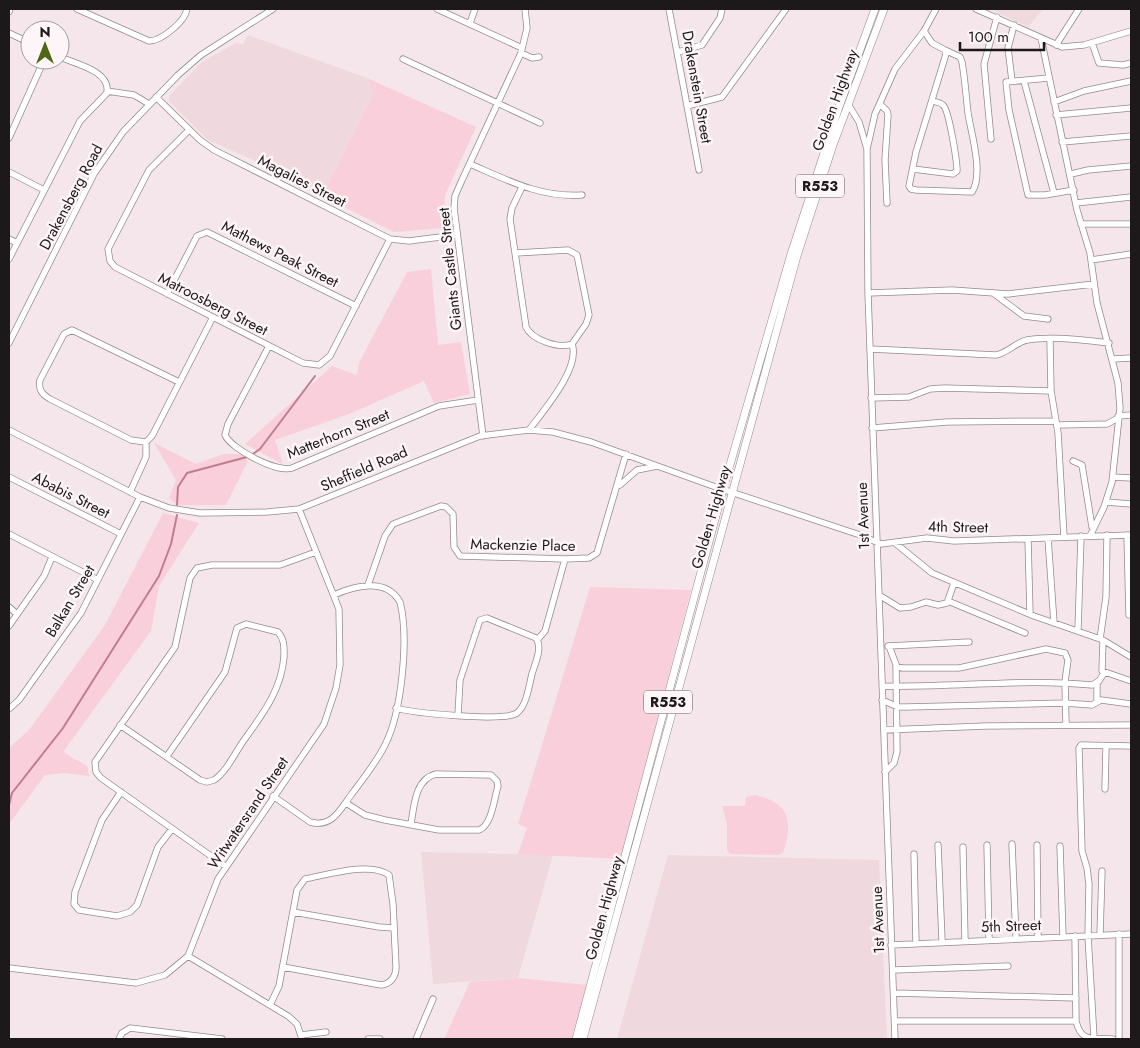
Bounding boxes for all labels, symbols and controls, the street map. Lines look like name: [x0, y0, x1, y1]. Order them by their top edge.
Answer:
north arrow: [20, 20, 70, 70]
scale bar: [960, 20, 1044, 52]
text: N: [39, 22, 51, 42]
text: 100 m: [968, 26, 1009, 48]
street label: Drakenstein Street: [676, 29, 718, 145]
street label: Golden Highway: [806, 46, 864, 154]
street label: Drakensberg Road: [34, 140, 108, 254]
street label: Magalies Street: [254, 149, 350, 213]
road number: R553: [796, 175, 844, 198]
street label: Giants Castle Street: [433, 206, 467, 331]
street label: Mathews Peak Street: [218, 215, 343, 293]
street label: Matroosberg Street: [154, 267, 272, 341]
street label: Matterhorn Street: [283, 403, 393, 465]
street label: Sheffield Road: [317, 441, 411, 497]
street label: Golden Highway: [686, 462, 736, 571]
street label: Ababis Street: [28, 466, 114, 524]
street label: 1st Avenue: [851, 482, 875, 550]
street label: 4th Street: [928, 515, 989, 539]
street label: Mackenzie Place: [470, 533, 576, 557]
street label: Balkan Street: [40, 560, 100, 641]
road number: R553: [644, 690, 692, 714]
street label: Witwatersrand Street: [202, 752, 294, 874]
street label: Golden Highway: [580, 853, 629, 962]
street label: 1st Avenue: [866, 886, 890, 954]
street label: 5th Street: [981, 914, 1042, 938]

